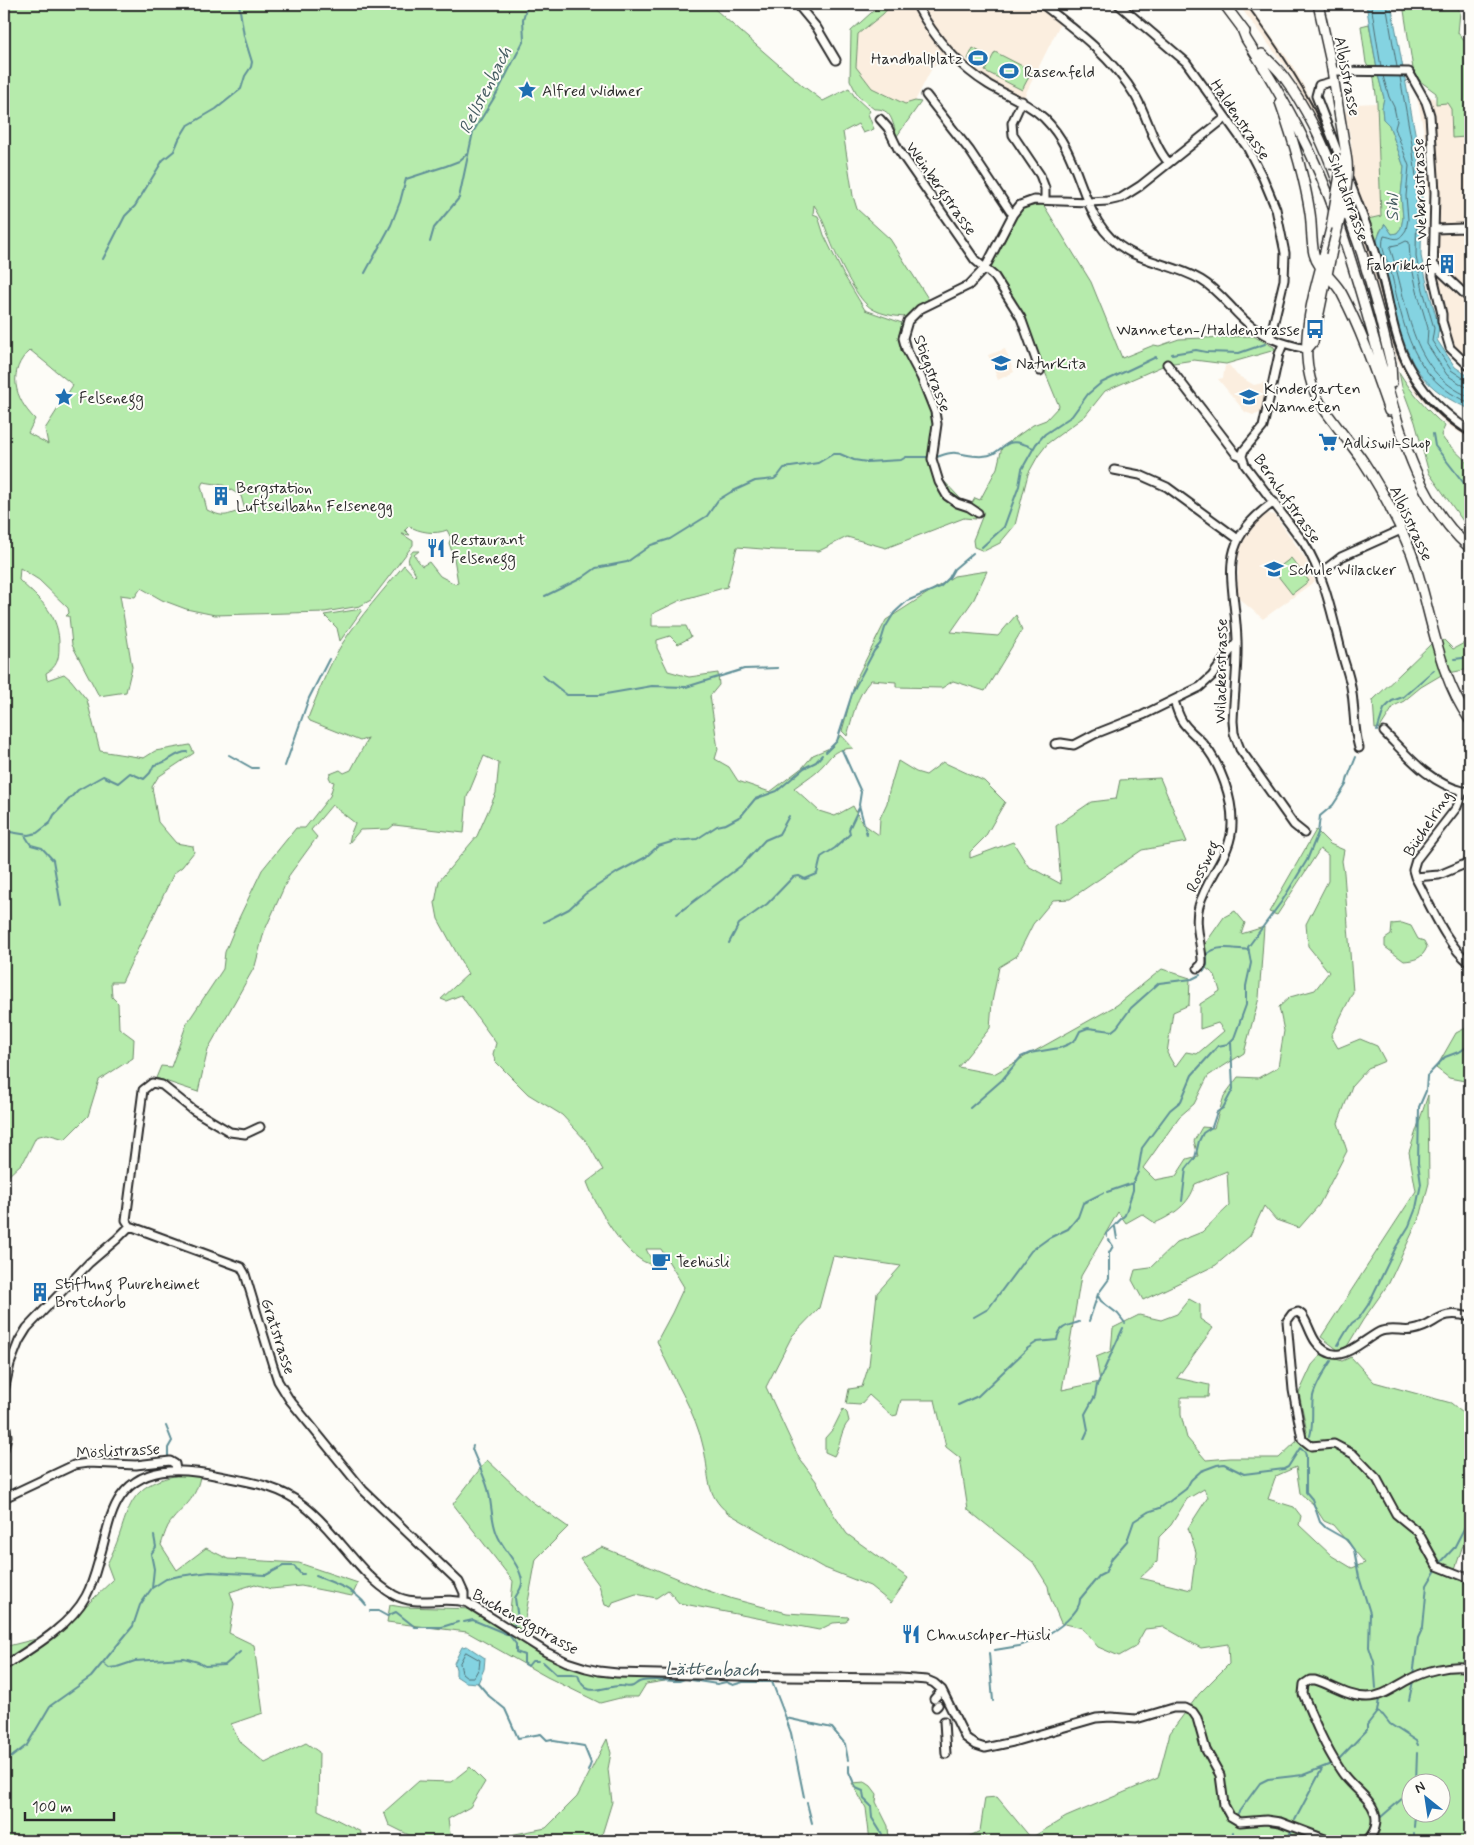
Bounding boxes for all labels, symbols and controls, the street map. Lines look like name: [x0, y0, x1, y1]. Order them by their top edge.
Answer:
street label: Albisstrasse: [1329, 35, 1365, 118]
water label: Rellstenbach: [454, 42, 518, 138]
sports icon: Handballplatz: [967, 47, 989, 69]
place label: Handballplatz: [871, 49, 963, 70]
sports icon: Rasenfeld: [998, 60, 1020, 82]
place label: Rasenfeld: [1024, 62, 1095, 83]
street label: Haldenstrasse: [1205, 75, 1274, 164]
place icon: Alfred Widmer: [516, 79, 538, 101]
place label: Alfred Widmer: [542, 81, 643, 102]
street label: Weinbergstrasse: [900, 138, 981, 241]
street label: Webereistrasse: [1408, 138, 1433, 240]
street label: Sihltalstrasse: [1322, 151, 1373, 244]
water label: Sihl: [1381, 192, 1405, 222]
building icon: Fabrikhof: [1436, 253, 1458, 275]
place label: Fabrikhof: [1366, 255, 1432, 276]
bus stop icon: Wanneten-/Haldenstrasse: [1304, 318, 1326, 340]
place label: Wanneten-/Haldenstrasse: [1116, 320, 1300, 341]
street label: Stiegstrasse: [908, 332, 955, 415]
school or university icon: NaturKita: [990, 352, 1012, 374]
place label: NaturKita: [1016, 354, 1087, 375]
place label: Kindergarten Wanneten: [1264, 379, 1361, 418]
place icon: Felsenegg: [53, 386, 75, 408]
school or university icon: Kindergarten Wanneten: [1238, 386, 1260, 408]
place label: Felsenegg: [79, 388, 144, 410]
supermarket icon: Adliswil-Shop: [1317, 431, 1339, 453]
place label: Adliswil-Shop: [1343, 433, 1431, 454]
street label: Bernhofstrasse: [1248, 450, 1325, 548]
place label: Bergstation Luftseilbahn Felsenegg: [236, 478, 393, 518]
street label: Albisstrasse: [1384, 483, 1437, 565]
building icon: Bergstation Luftseilbahn Felsenegg: [210, 485, 232, 507]
place label: Restaurant Felsenegg: [451, 530, 526, 570]
restaurant icon: Restaurant Felsenegg: [425, 537, 447, 559]
school or university icon: Schule Wilacker: [1263, 558, 1285, 580]
place label: Schule Wilacker: [1289, 560, 1397, 581]
street label: Wilackerstrasse: [1210, 618, 1233, 724]
street label: Büchelring: [1399, 787, 1457, 861]
street label: Rossweg: [1182, 837, 1226, 897]
cafe icon: Teehüsli: [650, 1250, 672, 1272]
place label: Teehüsli: [676, 1252, 730, 1273]
place label: Stiftung Puureheimet Brotchorb: [55, 1274, 200, 1313]
building icon: Stiftung Puureheimet Brotchorb: [29, 1281, 51, 1303]
street label: Gratstrasse: [255, 1296, 300, 1377]
street label: Möslistrasse: [76, 1439, 161, 1464]
street label: Bucheneggstrasse: [468, 1584, 582, 1661]
restaurant icon: Chnuschper-Hüsli: [900, 1623, 922, 1645]
place label: Chnuschper-Hüsli: [926, 1625, 1051, 1646]
water label: Lättenbach: [665, 1657, 759, 1683]
north arrow: [1402, 1772, 1452, 1822]
text: N: [1411, 1777, 1429, 1798]
scale bar: [25, 1790, 114, 1822]
text: 100 m: [32, 1798, 72, 1818]

